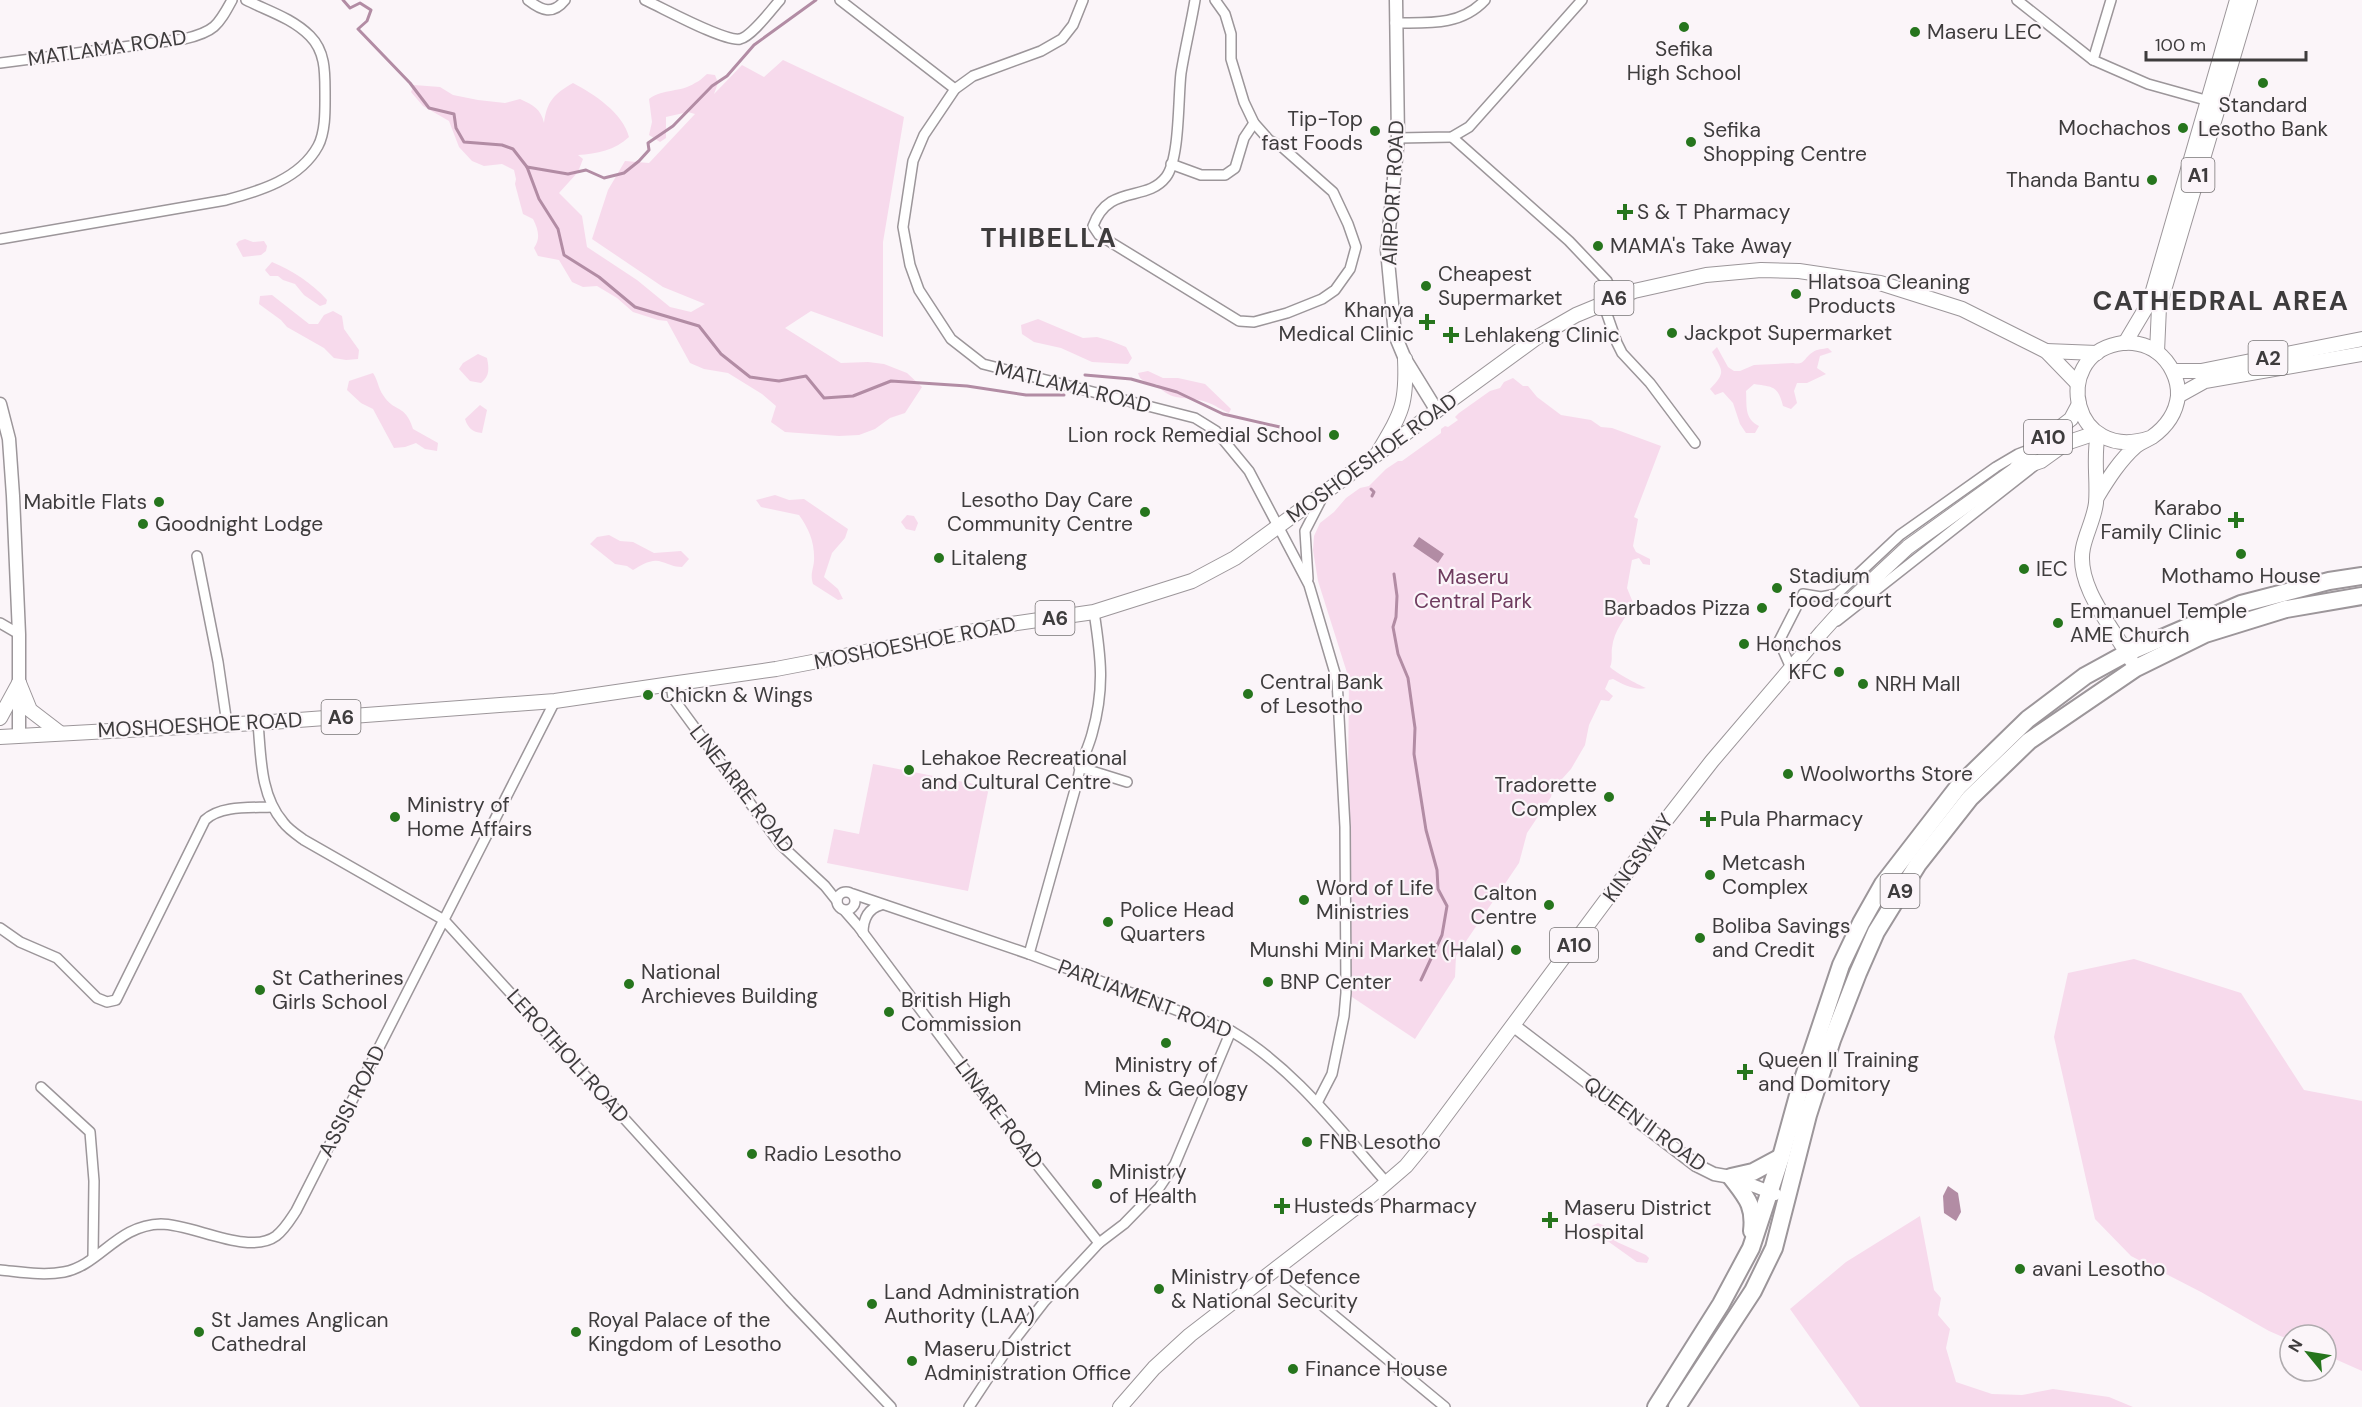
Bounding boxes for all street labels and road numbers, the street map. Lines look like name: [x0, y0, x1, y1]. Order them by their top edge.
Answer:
street label: MATLAMA ROAD: [26, 23, 188, 73]
street label: AIRPORT ROAD: [1375, 120, 1411, 266]
road number: A1: [2182, 158, 2214, 192]
road number: A6: [1594, 281, 1634, 315]
road number: A2: [2248, 341, 2288, 375]
street label: MATLAMA ROAD: [992, 354, 1154, 420]
street label: MOSHOESHOE ROAD: [1281, 386, 1463, 530]
road number: A10: [2024, 420, 2072, 454]
road number: A6: [1036, 601, 1074, 635]
street label: MOSHOESHOE ROAD: [812, 610, 1018, 676]
road number: A6: [322, 700, 360, 734]
street label: MOSHOESHOE ROAD: [97, 706, 303, 744]
street label: LINEARRE ROAD: [683, 719, 801, 859]
street label: KINGSWAY: [1596, 808, 1680, 908]
road number: A9: [1880, 874, 1920, 908]
road number: A10: [1550, 928, 1598, 962]
street label: PARLIAMENT ROAD: [1054, 953, 1236, 1045]
street label: LEROTHOLI ROAD: [500, 983, 636, 1129]
street label: ASSISI ROAD: [312, 1040, 392, 1162]
street label: LINARE ROAD: [949, 1053, 1049, 1175]
street label: QUEEN II ROAD: [1578, 1070, 1712, 1178]

